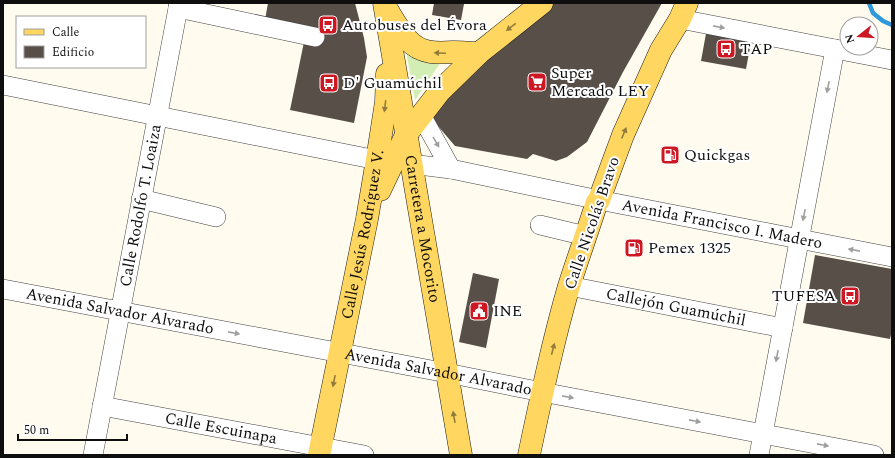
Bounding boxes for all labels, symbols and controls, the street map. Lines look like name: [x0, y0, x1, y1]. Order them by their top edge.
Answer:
place label: Autobuses del Évora: [342, 13, 487, 37]
bus stop icon: Autobuses del Évora: [317, 14, 339, 36]
legend: [16, 16, 146, 68]
north arrow: [839, 16, 879, 56]
text: Calle: [52, 23, 80, 42]
one-way arrow: [505, 23, 516, 32]
one-way arrow: [713, 24, 725, 30]
text: N: [840, 32, 859, 46]
place label: TAP: [740, 37, 773, 61]
bus stop icon: TAP: [715, 38, 737, 60]
text: Edificio: [52, 43, 94, 62]
one-way arrow: [433, 50, 446, 56]
place label: Super Mercado LEY: [551, 61, 649, 103]
place label: D' Guamúchil: [343, 71, 442, 95]
supermarket icon: Super Mercado LEY: [526, 71, 548, 93]
bus stop icon: D' Guamúchil: [318, 72, 340, 94]
one-way arrow: [825, 81, 831, 93]
one-way arrow: [382, 100, 388, 112]
street label: Calle Rodolfo T. Loaiza: [113, 122, 168, 289]
one-way arrow: [622, 126, 628, 138]
one-way arrow: [433, 136, 440, 148]
place label: Quickgas: [684, 143, 750, 167]
fuel station icon: Quickgas: [659, 144, 681, 166]
street label: Calle Jesús Rodríguez V.: [335, 148, 390, 321]
street label: Carretera a Mocorito: [398, 153, 447, 305]
street label: Calle Nicolás Bravo: [558, 153, 626, 293]
street label: Avenida Francisco I. Madero: [620, 193, 825, 255]
one-way arrow: [801, 209, 807, 221]
place label: Pemex 1325: [648, 236, 731, 260]
fuel station icon: Pemex 1325: [623, 237, 645, 259]
one-way arrow: [848, 247, 860, 253]
street label: Avenida Salvador Alvarado: [24, 282, 216, 341]
street label: Callejón Guamúchil: [604, 282, 748, 332]
place label: TUFESA: [772, 284, 836, 308]
bus stop icon: TUFESA: [839, 285, 861, 307]
place label: INE: [493, 299, 522, 323]
public building icon: INE: [468, 300, 490, 322]
one-way arrow: [228, 330, 240, 336]
street label: Avenida Salvador Alvarado: [342, 342, 534, 402]
one-way arrow: [550, 342, 556, 355]
one-way arrow: [774, 350, 780, 362]
one-way arrow: [331, 374, 337, 387]
one-way arrow: [562, 394, 574, 400]
street label: Calle Escuinapa: [163, 406, 279, 451]
one-way arrow: [451, 410, 457, 423]
scale bar: [18, 416, 127, 442]
one-way arrow: [689, 418, 702, 424]
text: 50 m: [24, 421, 49, 440]
one-way arrow: [817, 443, 829, 449]

